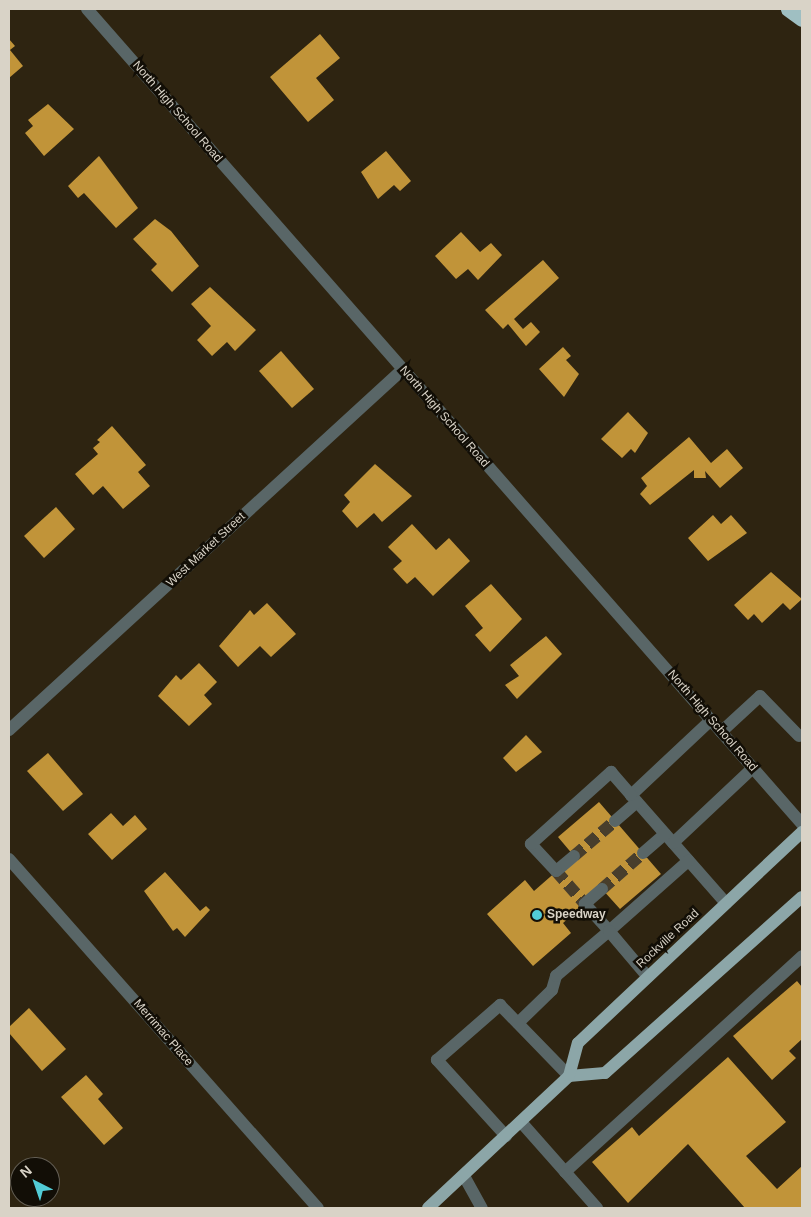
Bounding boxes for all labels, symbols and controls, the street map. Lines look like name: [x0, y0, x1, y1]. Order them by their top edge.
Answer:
street label: North High School Road: [129, 58, 225, 166]
street label: North High School Road: [396, 363, 492, 471]
street label: West Market Street: [164, 510, 248, 590]
street label: North High School Road: [664, 667, 760, 775]
street label: Rockville Road: [634, 906, 702, 972]
place label: Speedway: [547, 908, 606, 922]
marker: Speedway: [531, 909, 543, 921]
street label: Merrimac Place: [130, 997, 196, 1069]
north arrow: [10, 1157, 60, 1207]
text: N: [17, 1162, 35, 1181]

